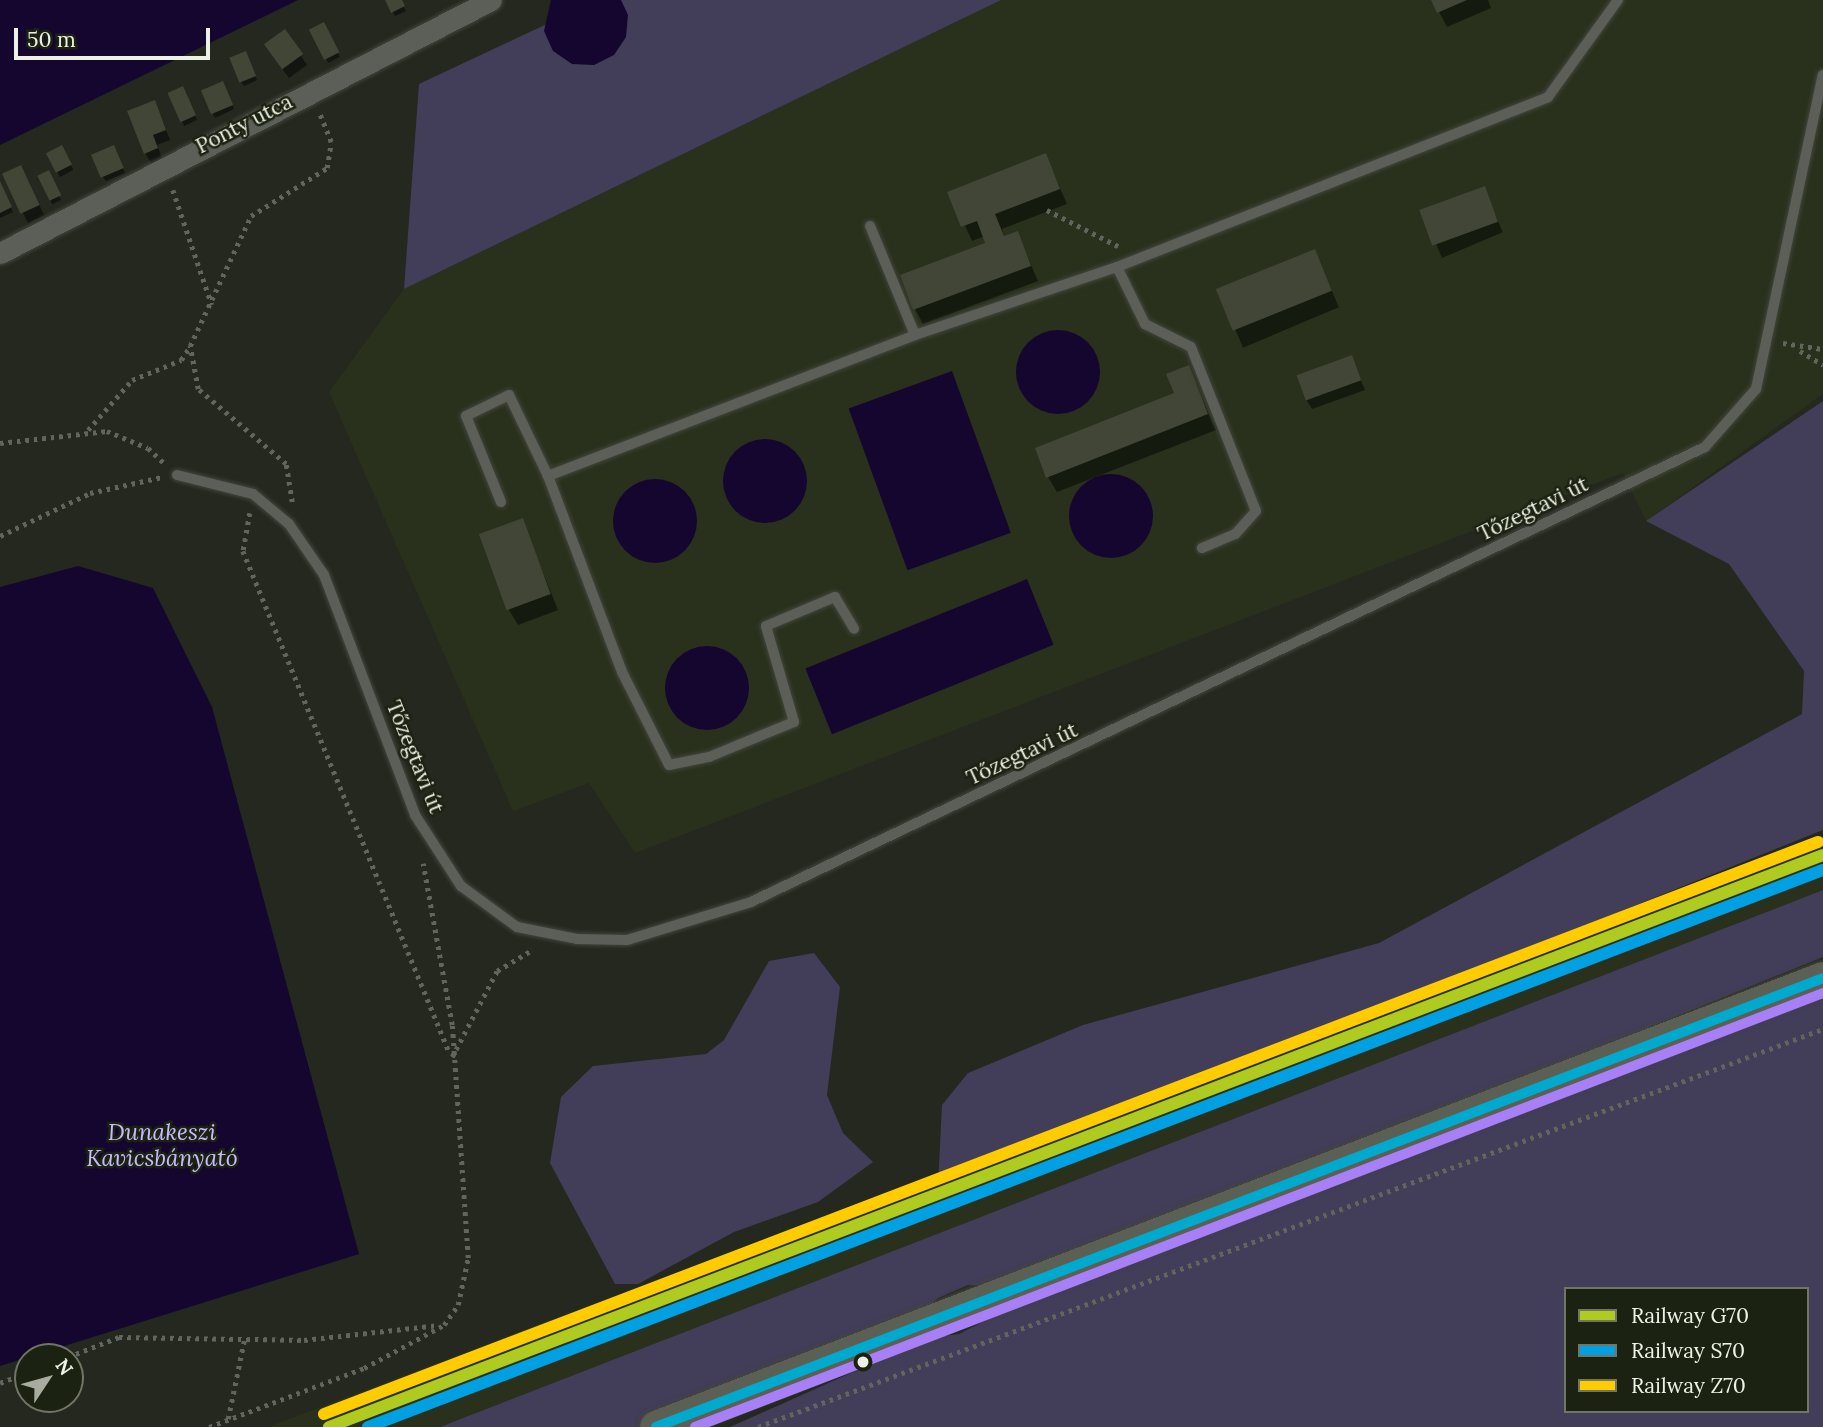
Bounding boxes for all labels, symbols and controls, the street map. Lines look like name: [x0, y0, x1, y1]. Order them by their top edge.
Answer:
scale bar: [18, 14, 214, 58]
text: 50 m: [27, 26, 76, 53]
street label: Ponty utca: [192, 89, 296, 159]
street label: Tőzegtavi út: [1474, 471, 1592, 547]
street label: Tőzegtavi út: [381, 697, 449, 817]
street label: Tőzegtavi út: [962, 717, 1082, 791]
water label: Dunakeszi Kavicsbányató: [86, 1118, 238, 1172]
legend: [1564, 1287, 1809, 1413]
text: Railway G70: [1631, 1302, 1749, 1329]
text: Railway S70: [1631, 1337, 1745, 1364]
north arrow: [14, 1343, 84, 1413]
text: N: [50, 1354, 78, 1380]
unlabelled marker: [856, 1355, 870, 1369]
text: Railway Z70: [1631, 1372, 1746, 1399]

